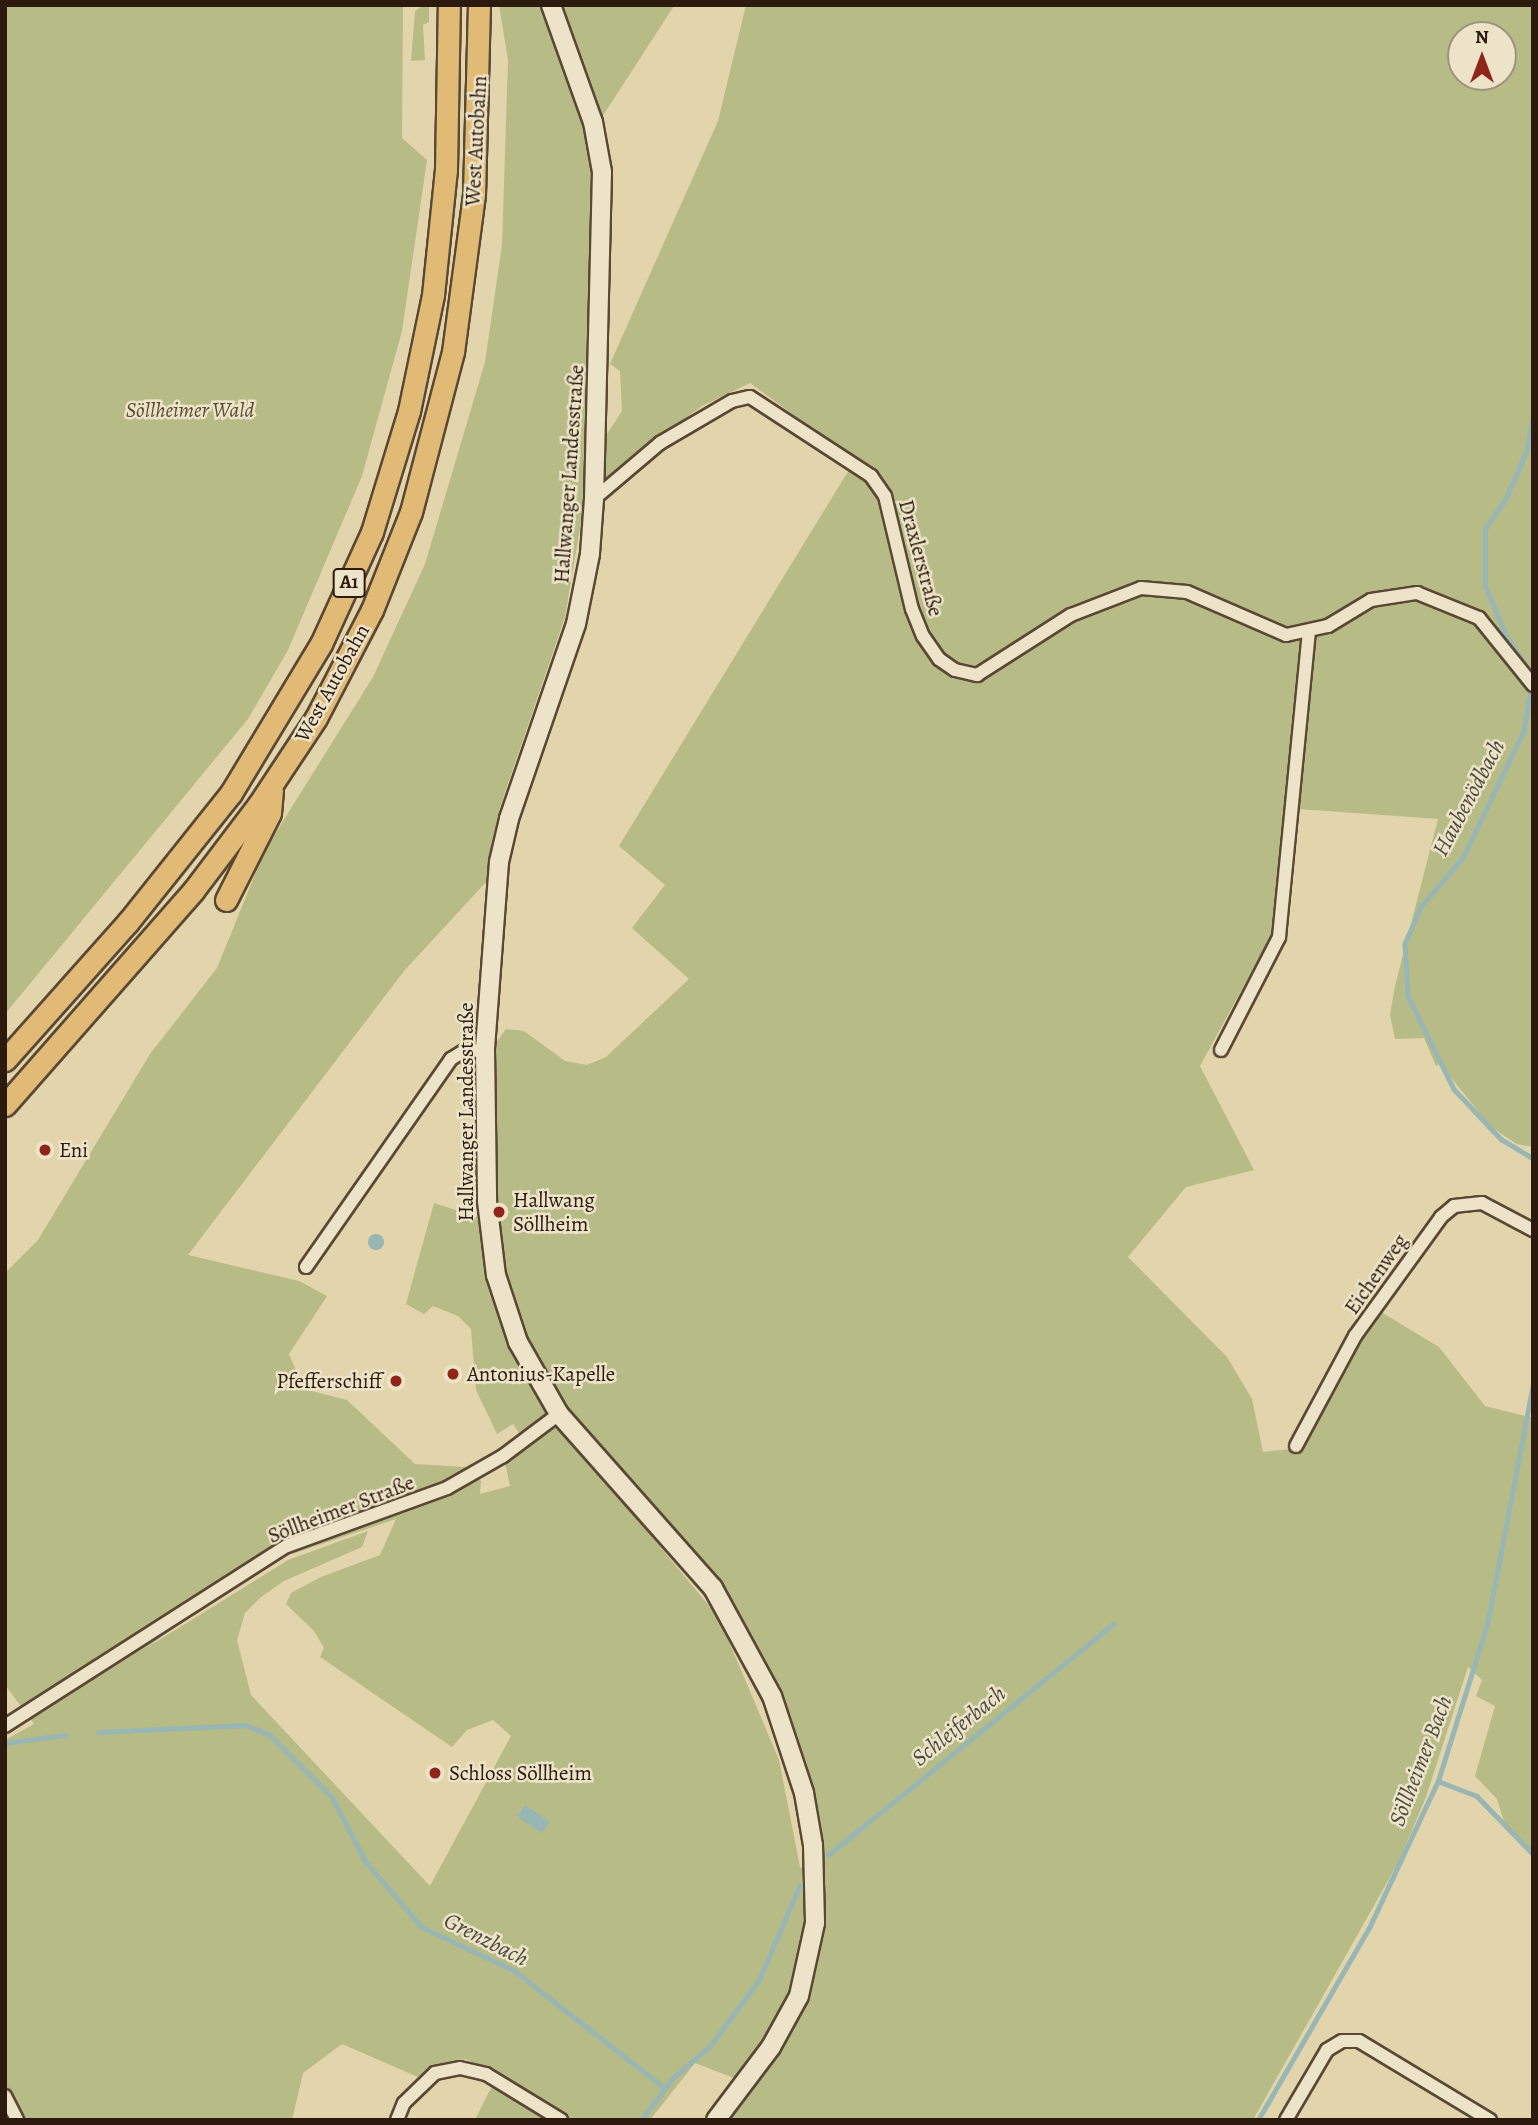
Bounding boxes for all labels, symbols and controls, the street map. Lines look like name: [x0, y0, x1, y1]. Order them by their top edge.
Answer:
north arrow: [1447, 21, 1517, 91]
text: N: [1475, 24, 1489, 50]
street label: West Autobahn: [460, 75, 492, 207]
street label: Hallwanger Landesstraße: [549, 364, 589, 584]
park label: Söllheimer Wald: [126, 397, 254, 423]
street label: Draxlerstraße: [893, 497, 949, 619]
road number: A1: [332, 568, 366, 598]
street label: West Autobahn: [289, 620, 375, 746]
water label: Haubenödbach: [1427, 735, 1511, 861]
street label: Hallwanger Landesstraße: [453, 1002, 479, 1222]
place label: Eni: [59, 1137, 88, 1163]
marker: Eni: [37, 1142, 53, 1158]
place label: Hallwang Söllheim: [513, 1187, 595, 1237]
marker: Hallwang Söllheim: [491, 1204, 507, 1220]
street label: Eichenweg: [1339, 1229, 1413, 1319]
place label: Antonius-Kapelle: [467, 1361, 615, 1387]
marker: Antonius-Kapelle: [445, 1366, 461, 1382]
place label: Pfefferschiff: [276, 1368, 382, 1394]
marker: Pfefferschiff: [388, 1373, 404, 1389]
street label: Söllheimer Straße: [264, 1470, 418, 1548]
water label: Schleiferbach: [907, 1680, 1011, 1772]
water label: Söllheimer Bach: [1384, 1692, 1458, 1830]
place label: Schloss Söllheim: [449, 1760, 592, 1786]
marker: Schloss Söllheim: [427, 1765, 443, 1781]
water label: Grenzbach: [439, 1907, 533, 1973]

